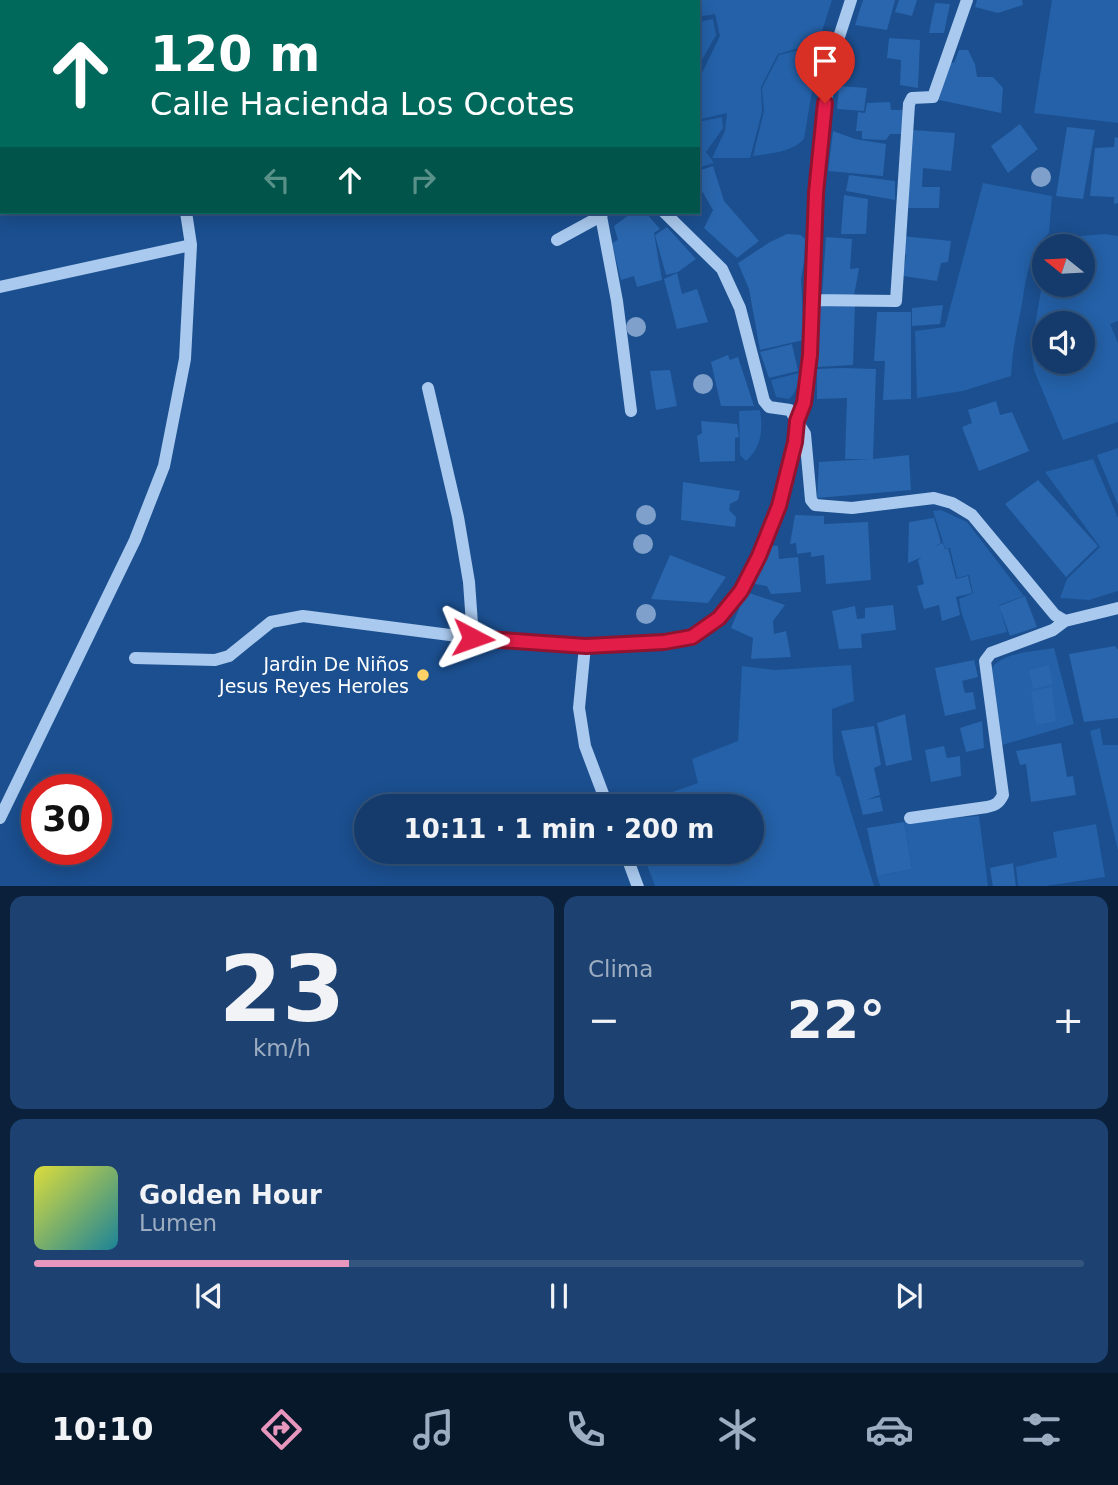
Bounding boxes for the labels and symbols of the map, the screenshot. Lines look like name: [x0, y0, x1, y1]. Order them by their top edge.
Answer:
pin: [795, 31, 855, 103]
north arrow: [1032, 234, 1096, 298]
position arrow: [436, 601, 510, 675]
place label: Jardin De Niños Jesus Reyes Heroles: [218, 653, 409, 697]
marker: Jardin De Niños Jesus Reyes Heroles: [415, 667, 431, 683]
speed limit sign: 30: [21, 774, 112, 865]

